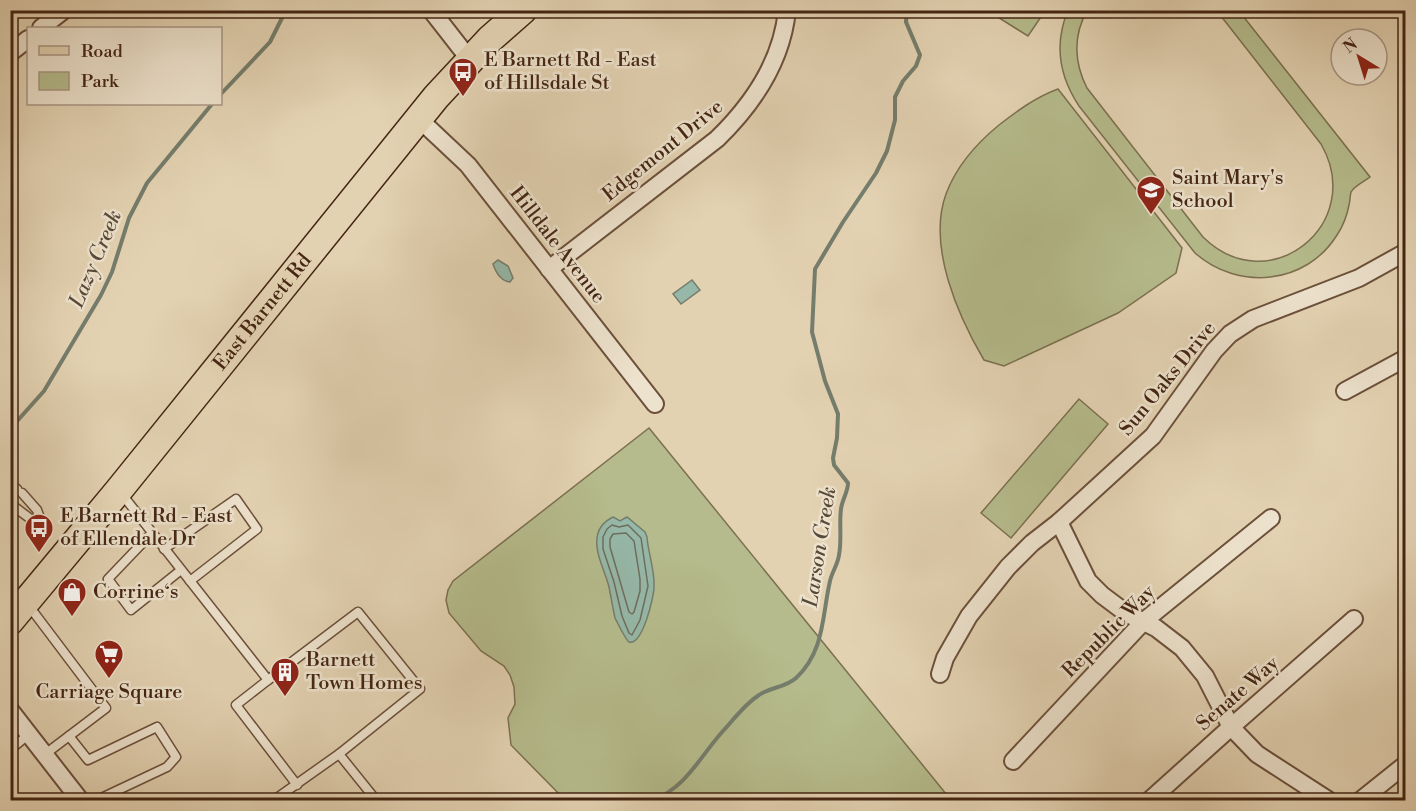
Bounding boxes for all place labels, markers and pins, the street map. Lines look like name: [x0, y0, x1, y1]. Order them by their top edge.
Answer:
place label: E Barnett Rd - East of Hillsdale St: [484, 48, 657, 96]
bus stop icon: E Barnett Rd - East of Hillsdale St: [447, 56, 479, 98]
place label: Saint Mary's School: [1172, 166, 1283, 214]
school or university icon: Saint Mary's School: [1135, 174, 1167, 216]
place label: E Barnett Rd - East of Ellendale Dr: [60, 504, 233, 552]
bus stop icon: E Barnett Rd - East of Ellendale Dr: [23, 512, 55, 554]
shop icon: Corrine‘s: [56, 576, 88, 618]
place label: Corrine‘s: [93, 580, 178, 605]
supermarket icon: Carriage Square: [93, 638, 125, 680]
place label: Barnett Town Homes: [305, 648, 423, 696]
building icon: Barnett Town Homes: [269, 656, 301, 698]
place label: Carriage Square: [36, 680, 182, 705]

